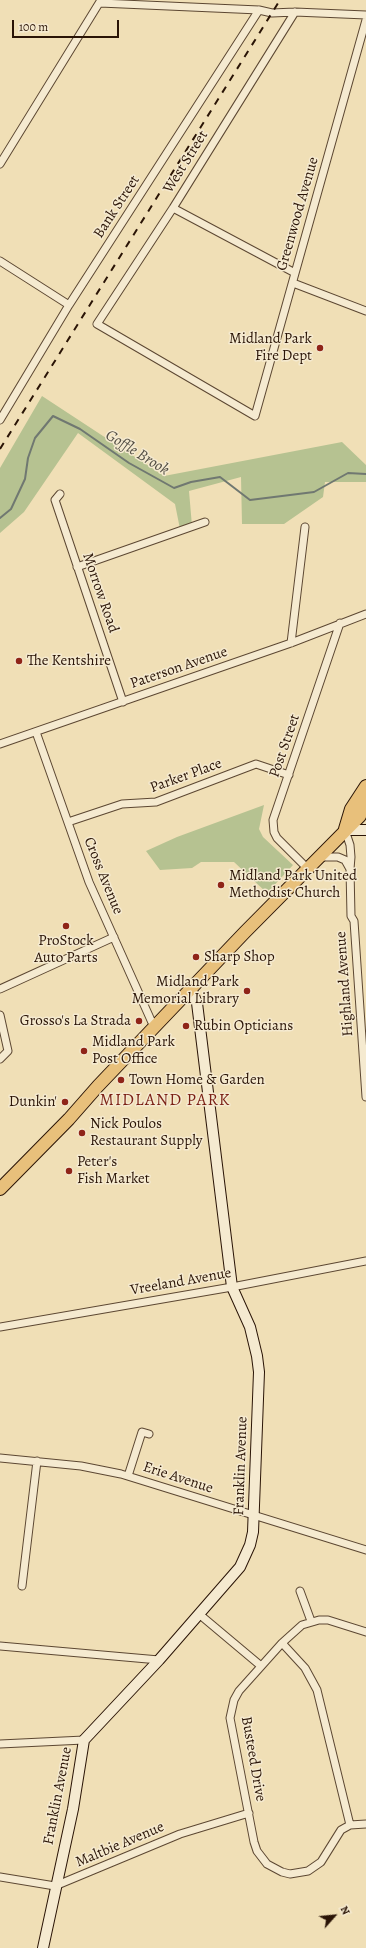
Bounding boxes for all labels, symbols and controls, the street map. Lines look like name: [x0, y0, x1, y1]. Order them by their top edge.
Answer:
scale bar: [14, 12, 121, 38]
text: 100 m: [19, 19, 48, 35]
street label: West Street: [160, 127, 212, 197]
street label: Greenwood Avenue: [273, 155, 323, 273]
street label: Bank Street: [90, 172, 144, 242]
place label: Midland Park Fire Dept: [229, 330, 312, 365]
marker: Midland Park Fire Dept: [315, 343, 325, 353]
water label: Goffle Brook: [102, 426, 172, 480]
street label: Morrow Road: [78, 551, 122, 635]
street label: Paterson Avenue: [128, 643, 230, 693]
place label: The Kentshire: [27, 652, 111, 670]
marker: The Kentshire: [14, 656, 24, 666]
street label: Post Street: [266, 712, 304, 780]
street label: Parker Place: [148, 755, 224, 797]
street label: Cross Avenue: [79, 835, 127, 917]
place label: Midland Park United Methodist Church: [229, 867, 357, 902]
marker: Midland Park United Methodist Church: [216, 880, 226, 890]
marker: ProStock Auto Parts: [61, 921, 71, 931]
street label: Highland Avenue: [332, 931, 358, 1037]
place label: ProStock Auto Parts: [34, 932, 98, 967]
place label: Sharp Shop: [204, 948, 275, 966]
marker: Sharp Shop: [191, 952, 201, 962]
place label: Midland Park Memorial Library: [132, 973, 239, 1008]
marker: Midland Park Memorial Library: [242, 986, 252, 996]
place label: Grosso's La Strada: [20, 1012, 131, 1030]
marker: Grosso's La Strada: [134, 1016, 144, 1026]
place label: Rubin Opticians: [194, 1017, 293, 1035]
marker: Rubin Opticians: [181, 1021, 191, 1031]
place label: Midland Park Post Office: [92, 1033, 175, 1068]
marker: Midland Park Post Office: [79, 1046, 89, 1056]
place label: Town Home & Garden: [129, 1071, 265, 1089]
marker: Town Home & Garden: [116, 1075, 126, 1085]
district label: MIDLAND PARK: [100, 1091, 230, 1111]
place label: Dunkin': [9, 1093, 57, 1111]
marker: Dunkin': [60, 1097, 70, 1107]
place label: Nick Poulos Restaurant Supply: [90, 1115, 202, 1150]
marker: Nick Poulos Restaurant Supply: [77, 1128, 87, 1138]
place label: Peter's Fish Market: [77, 1153, 150, 1188]
marker: Peter's Fish Market: [64, 1166, 74, 1176]
street label: Vreeland Avenue: [129, 1264, 233, 1300]
street label: Franklin Avenue: [230, 1416, 252, 1516]
street label: Erie Avenue: [141, 1458, 215, 1498]
street label: Busteed Drive: [237, 1715, 269, 1803]
street label: Franklin Avenue: [40, 1746, 76, 1846]
street label: Maltbie Avenue: [73, 1818, 167, 1872]
north arrow: [314, 1896, 354, 1936]
text: N: [337, 1903, 354, 1917]

